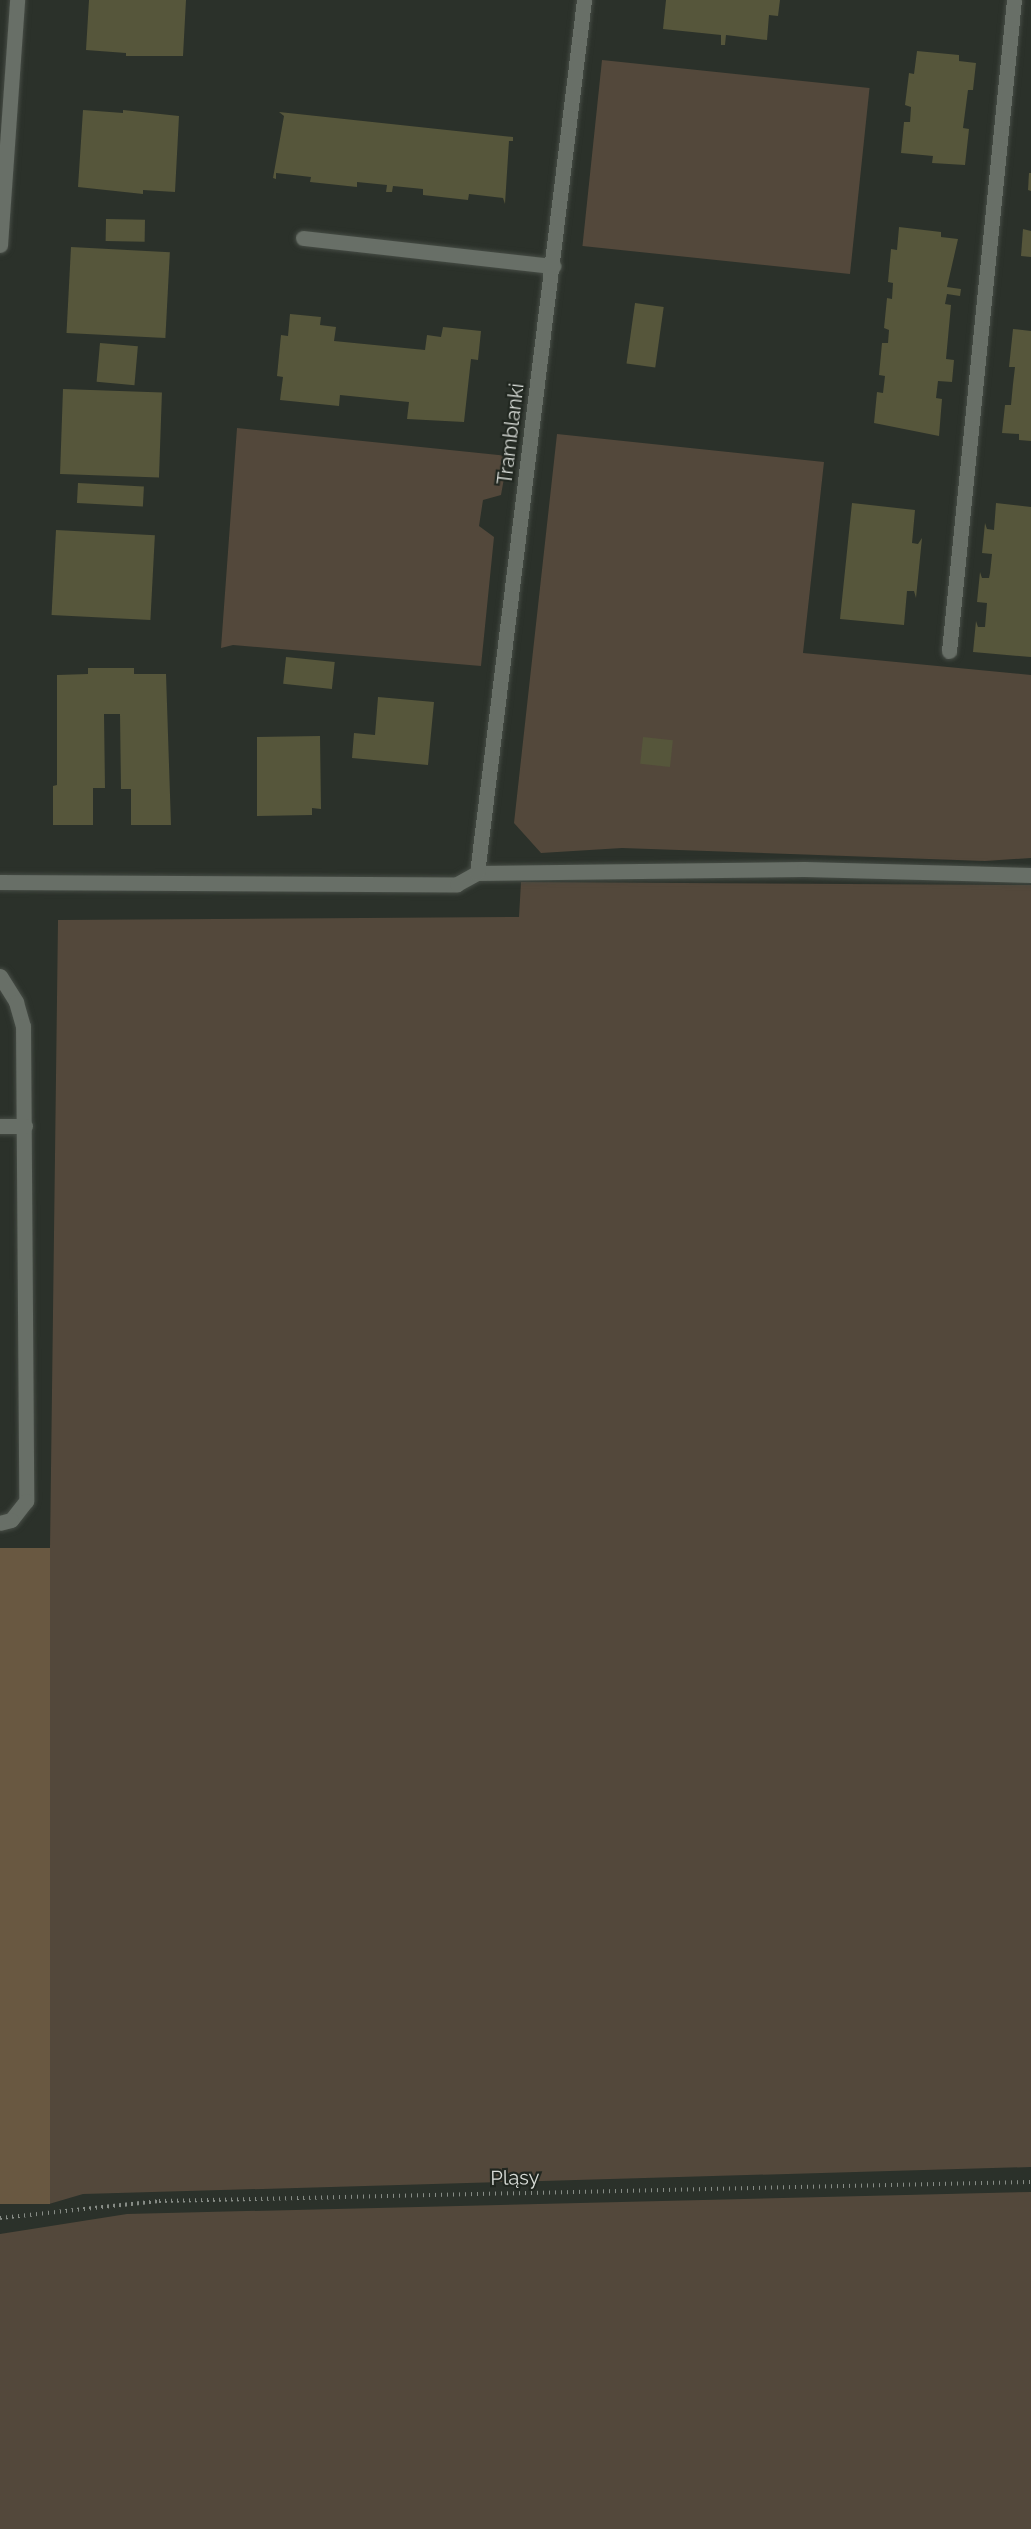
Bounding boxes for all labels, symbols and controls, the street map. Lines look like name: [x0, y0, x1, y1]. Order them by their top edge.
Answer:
street label: Tramblanki: [493, 382, 529, 486]
street label: Pląsy: [490, 2166, 540, 2190]

